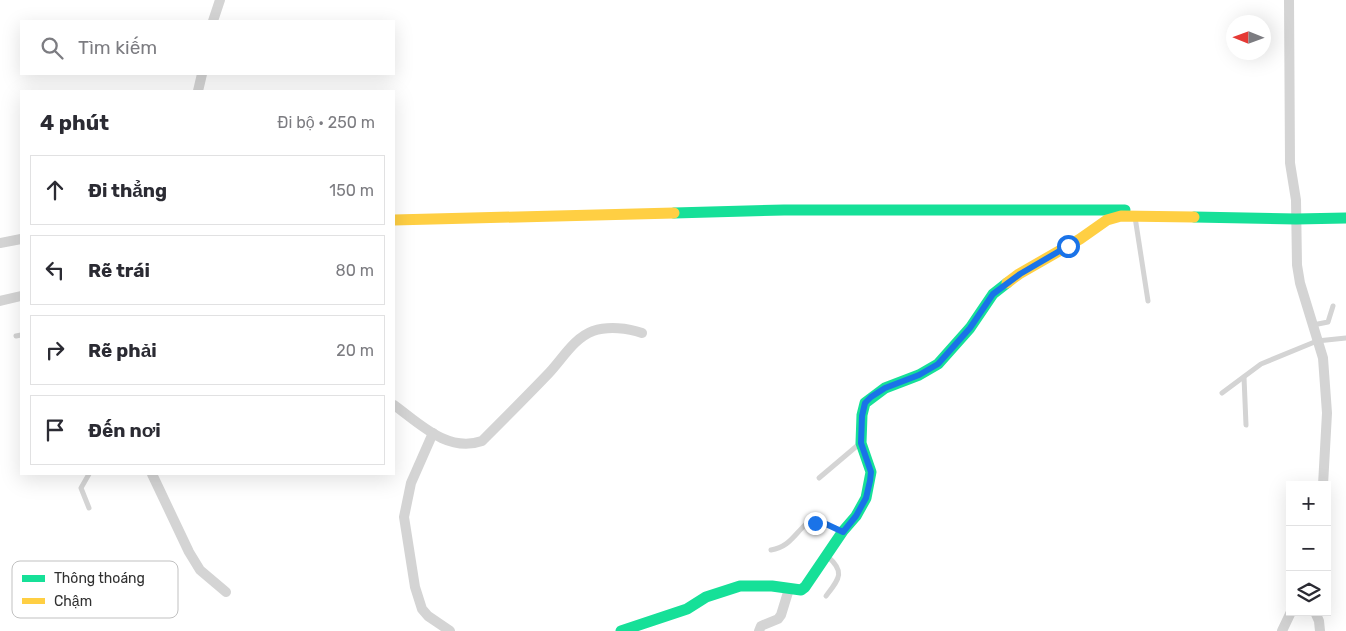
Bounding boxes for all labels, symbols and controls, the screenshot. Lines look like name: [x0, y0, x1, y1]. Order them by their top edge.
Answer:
north arrow: [1226, 15, 1271, 60]
search box: [20, 20, 395, 75]
icon: search: [38, 34, 66, 62]
text: Tìm kiếm: [78, 36, 157, 59]
text: 4 phút: [40, 110, 109, 135]
text: Đi bộ · 250 m: [277, 113, 375, 132]
icon: ahead: [41, 176, 69, 204]
text: Đi thẳng: [88, 179, 167, 202]
text: 150 m: [329, 181, 374, 200]
route start: [1057, 235, 1080, 258]
icon: left: [41, 256, 69, 284]
text: Rẽ trái: [88, 259, 150, 282]
text: 80 m: [336, 261, 374, 280]
icon: right: [41, 336, 69, 364]
text: Rẽ phải: [88, 339, 157, 362]
text: 20 m: [336, 341, 374, 360]
icon: arrive: [41, 416, 69, 444]
text: Đến nơi: [88, 419, 161, 442]
map controls: [1286, 481, 1331, 616]
button: +: [1286, 481, 1331, 526]
route end: [804, 512, 827, 535]
button: −: [1286, 526, 1331, 571]
legend: [12, 561, 178, 618]
text: Thông thoáng: [54, 570, 145, 587]
button: layers: [1286, 571, 1331, 616]
text: Chậm: [54, 593, 92, 610]

